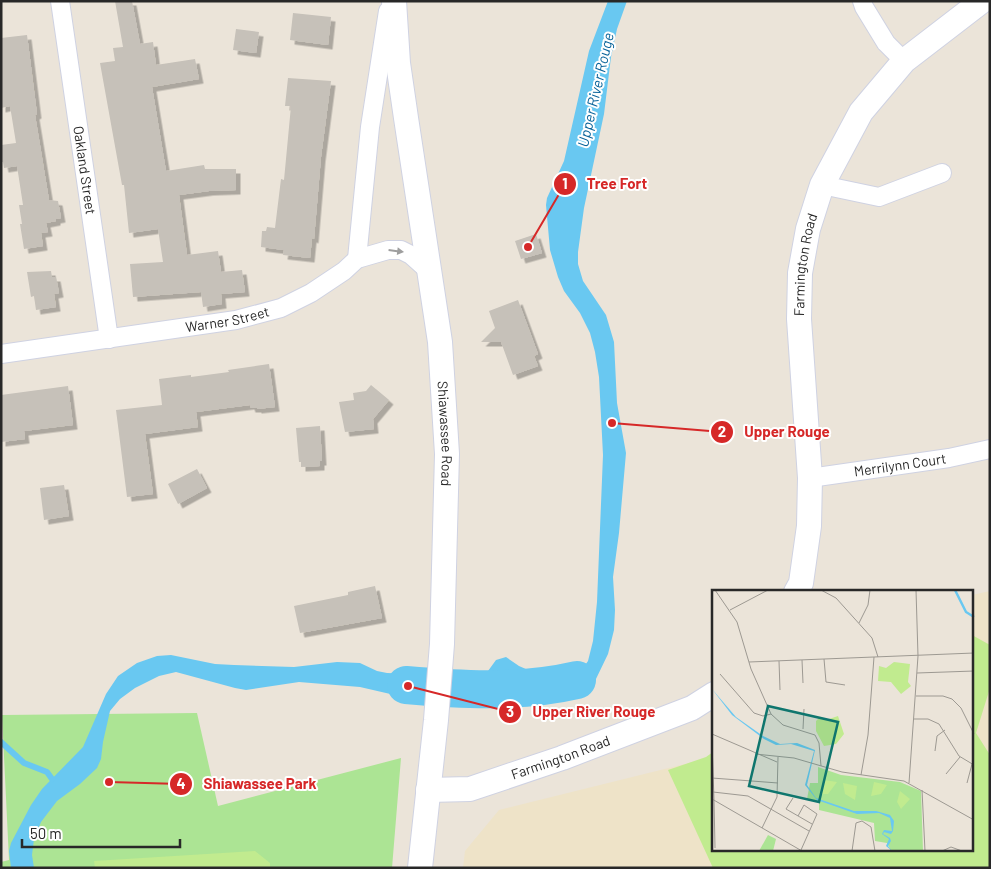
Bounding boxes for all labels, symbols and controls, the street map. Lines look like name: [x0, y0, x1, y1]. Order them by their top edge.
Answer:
water label: Upper River Rouge: [573, 31, 617, 149]
street label: Oakland Street: [70, 125, 100, 216]
callout: Tree Fort: [552, 169, 657, 199]
text: 1: [562, 174, 568, 192]
text: Tree Fort: [587, 174, 647, 192]
street label: Farmington Road: [790, 211, 820, 316]
one-way arrow: [389, 247, 405, 255]
street label: Warner Street: [184, 303, 271, 335]
street label: Shiawassee Road: [434, 380, 456, 486]
callout: Upper Rouge: [709, 417, 840, 447]
text: 2: [718, 422, 726, 440]
text: Upper Rouge: [744, 422, 830, 440]
street label: Merrilynn Court: [853, 450, 947, 480]
inset map: [712, 590, 974, 852]
callout: Upper River Rouge: [498, 697, 665, 727]
text: 3: [506, 702, 514, 720]
text: Upper River Rouge: [533, 702, 655, 720]
street label: Farmington Road: [509, 731, 612, 783]
callout: Shiawassee Park: [169, 769, 326, 799]
text: 4: [176, 774, 186, 792]
text: Shiawassee Park: [204, 774, 316, 792]
scale bar: [22, 816, 180, 848]
text: 50 m: [30, 824, 62, 842]

